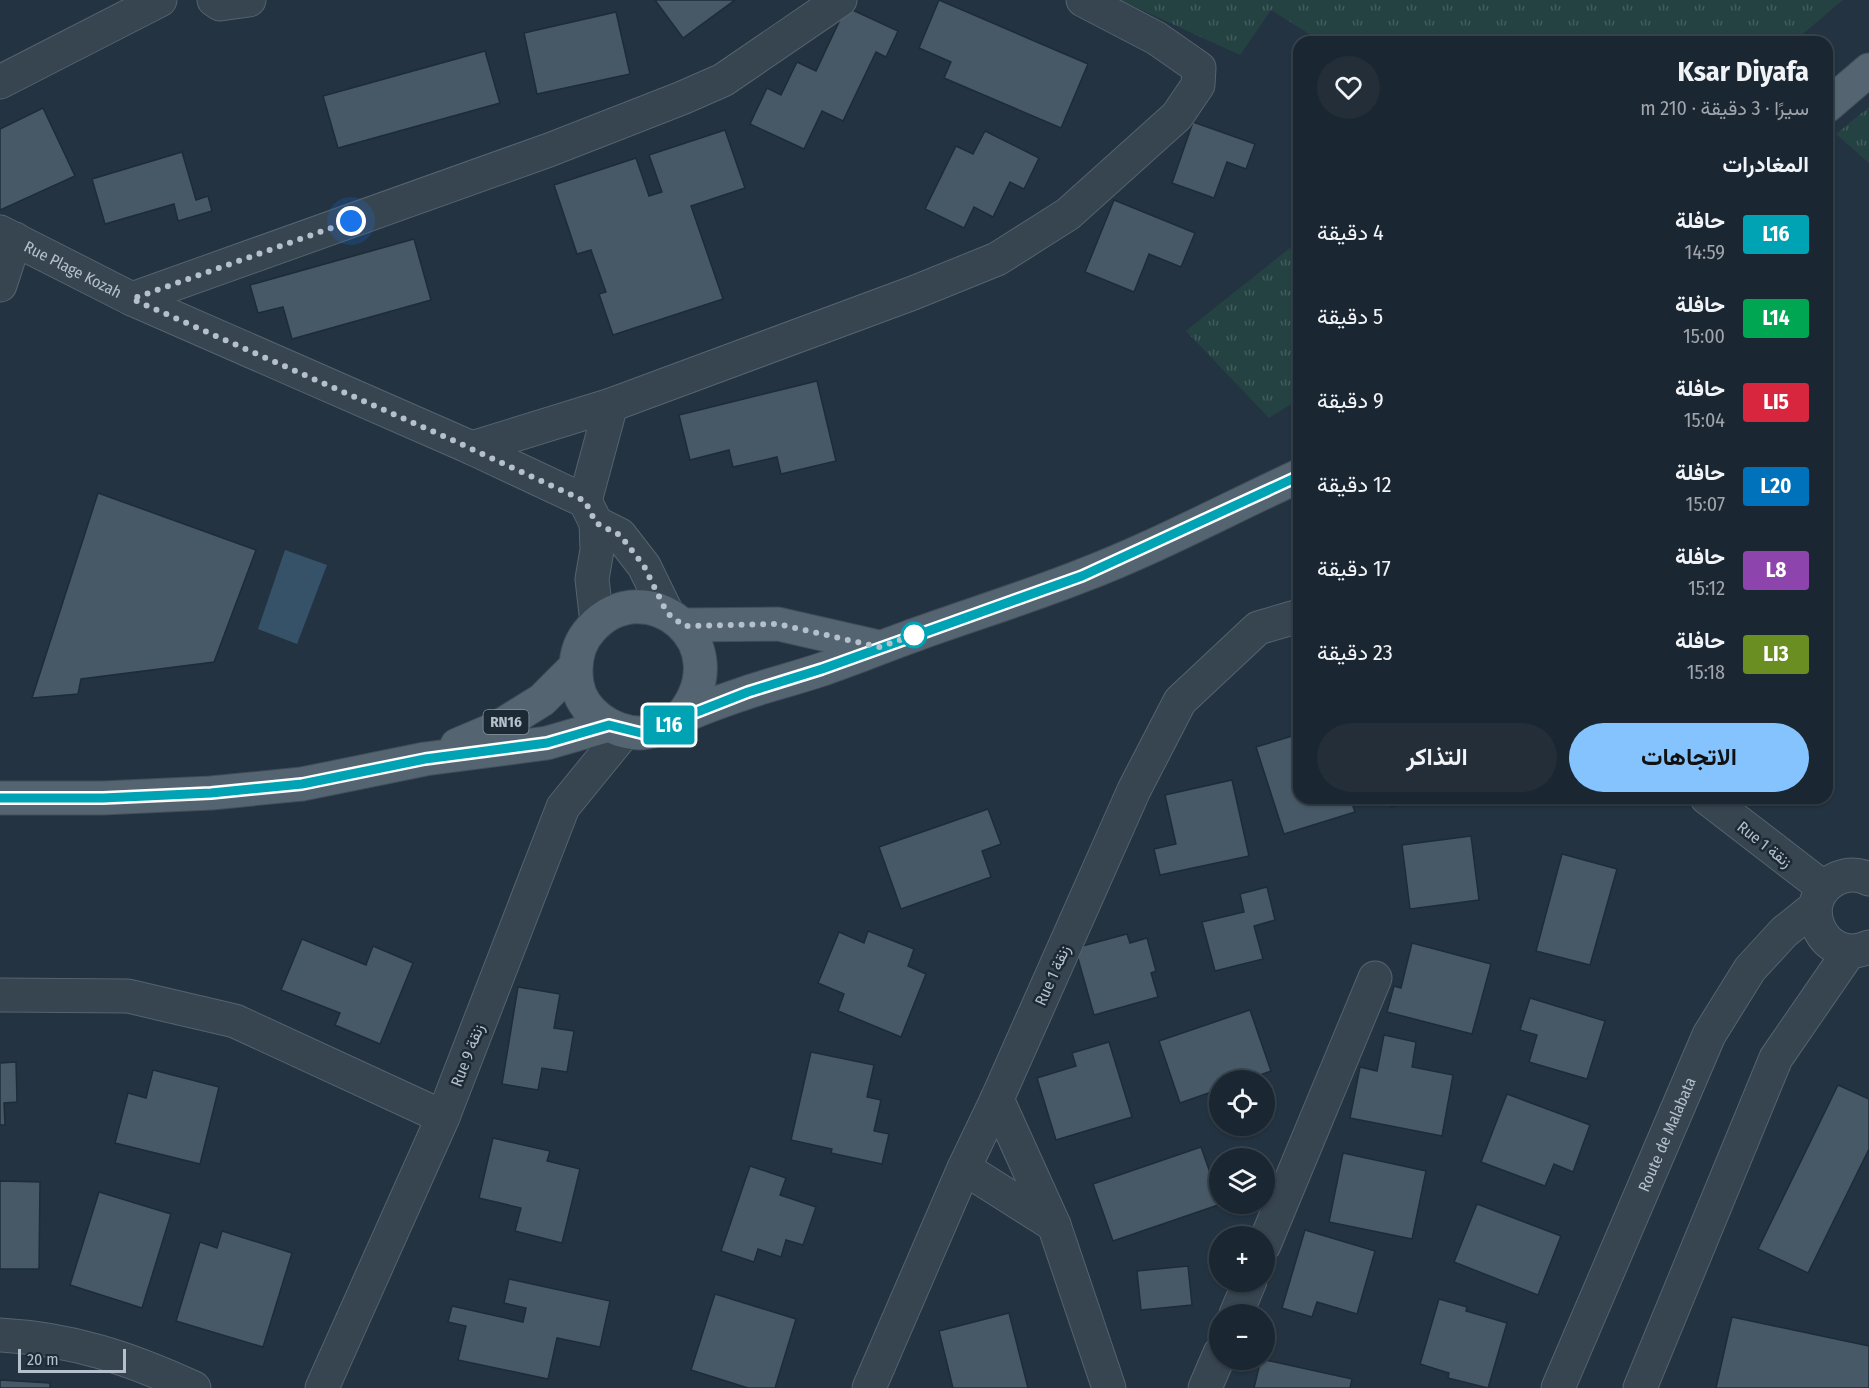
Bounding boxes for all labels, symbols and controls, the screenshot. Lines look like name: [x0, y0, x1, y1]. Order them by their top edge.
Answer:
text: Ksar Diyafa: [1677, 55, 1809, 88]
button: heart: [1317, 56, 1380, 119]
text: سيرًا · 3 دقيقة · 210 m: [1640, 96, 1809, 120]
text: المغادرات: [1723, 151, 1809, 178]
your location: [336, 206, 366, 236]
text: حافلة: [1675, 207, 1725, 234]
text: 4 دقيقة: [1317, 219, 1384, 246]
text: L16: [1762, 221, 1790, 247]
street label: Rue Plage Kozah: [21, 237, 125, 302]
text: 14:59: [1685, 240, 1725, 264]
text: حافلة: [1675, 291, 1725, 318]
text: 5 دقيقة: [1317, 303, 1383, 330]
text: L14: [1763, 305, 1789, 331]
text: 15:00: [1683, 324, 1725, 348]
text: حافلة: [1675, 375, 1725, 402]
text: 9 دقيقة: [1317, 387, 1384, 414]
text: LI5: [1763, 389, 1789, 415]
text: 15:04: [1684, 408, 1725, 432]
text: حافلة: [1675, 459, 1725, 486]
text: 12 دقيقة: [1317, 471, 1391, 498]
text: L20: [1761, 473, 1791, 499]
text: 15:07: [1686, 492, 1725, 516]
text: حافلة: [1675, 543, 1725, 570]
text: 17 دقيقة: [1317, 555, 1391, 582]
text: L8: [1766, 557, 1786, 583]
text: 15:12: [1688, 576, 1725, 600]
unlabelled marker: [901, 622, 927, 648]
text: حافلة: [1675, 627, 1725, 654]
text: 23 دقيقة: [1317, 639, 1393, 666]
text: LI3: [1763, 641, 1789, 667]
text: 15:18: [1687, 660, 1725, 684]
line badge: L16: [634, 706, 704, 744]
road number: RN16: [484, 710, 528, 734]
text: L16: [655, 712, 683, 738]
button: التذاكر: [1317, 723, 1557, 792]
button: الاتجاهات: [1569, 723, 1809, 792]
street label: Rue 1 زنقة: [1733, 817, 1796, 872]
street label: Rue 1 زنقة: [1031, 942, 1075, 1009]
street label: Rue 9 زنقة: [447, 1021, 489, 1090]
map controls: [1209, 1070, 1275, 1370]
button: locate: [1209, 1070, 1275, 1136]
street label: Route de Malabata: [1634, 1074, 1700, 1194]
button: layers: [1209, 1148, 1275, 1214]
button: +: [1209, 1226, 1275, 1292]
button: −: [1209, 1304, 1275, 1370]
scale bar: [18, 1346, 126, 1374]
text: 20 m: [27, 1350, 58, 1369]

